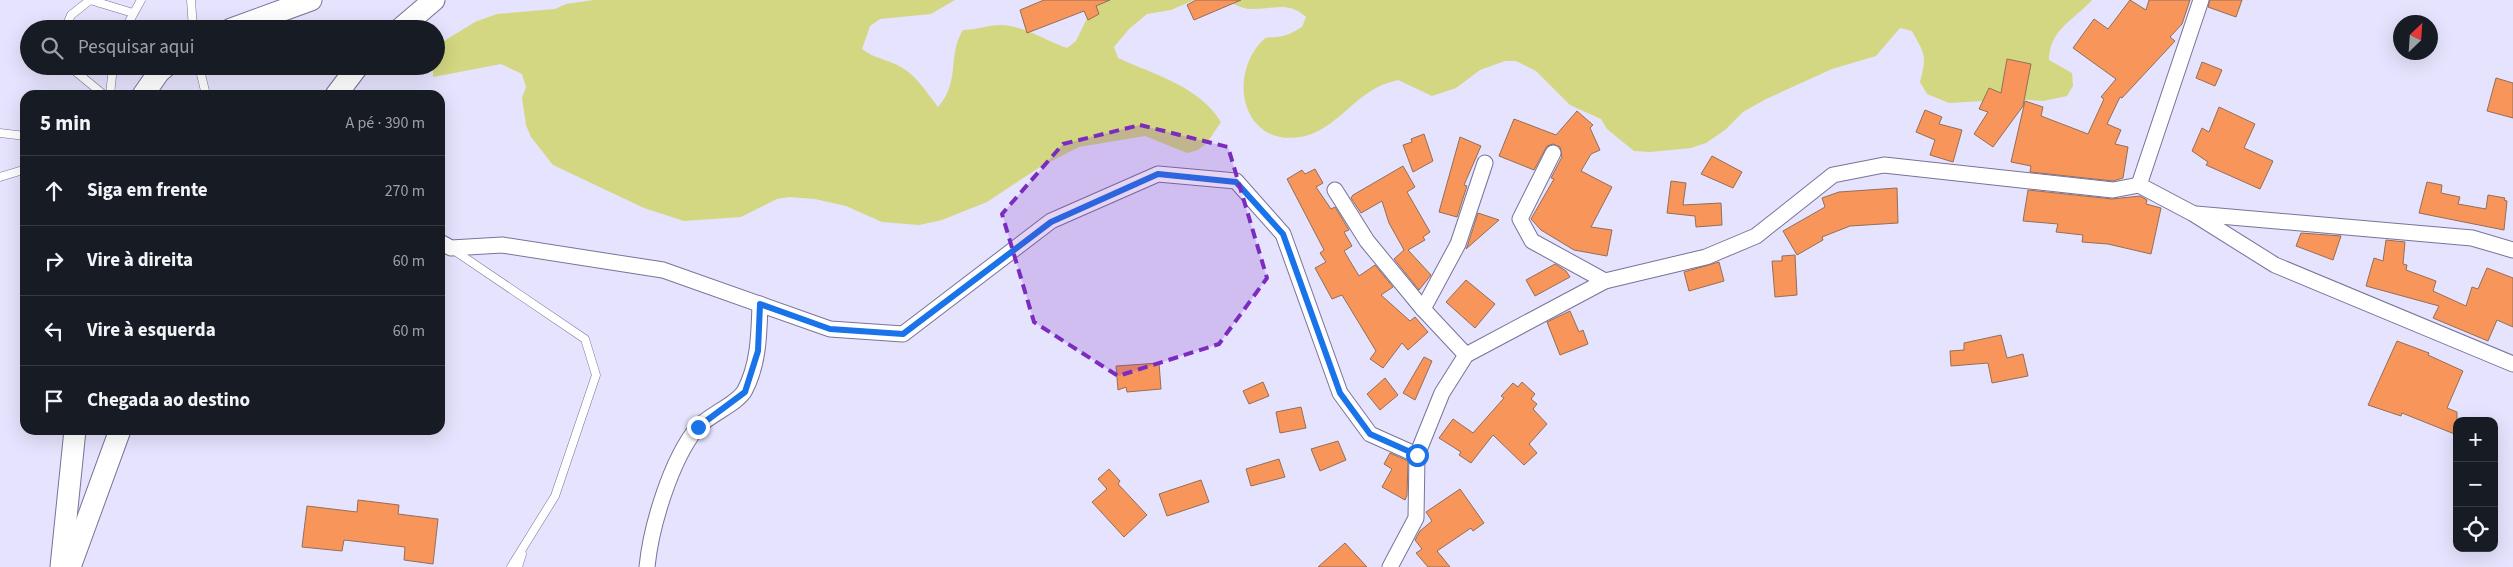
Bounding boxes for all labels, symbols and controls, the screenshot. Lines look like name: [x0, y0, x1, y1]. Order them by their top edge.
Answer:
north arrow: [2393, 15, 2438, 60]
search box: [20, 20, 445, 75]
icon: search: [38, 34, 66, 62]
text: Pesquisar aqui: [78, 34, 194, 61]
text: 5 min: [40, 108, 91, 138]
text: A pé · 390 m: [346, 112, 425, 134]
icon: ahead: [40, 177, 68, 205]
text: Siga em frente: [87, 177, 208, 204]
text: 270 m: [385, 180, 425, 202]
icon: right: [40, 247, 68, 275]
text: Vire à direita: [87, 247, 193, 274]
text: 60 m: [393, 250, 425, 272]
icon: left: [40, 317, 68, 345]
text: Vire à esquerda: [87, 317, 216, 344]
text: 60 m: [393, 320, 425, 342]
icon: arrive: [40, 387, 68, 415]
text: Chegada ao destino: [87, 387, 250, 414]
route end: [687, 416, 710, 439]
map controls: [2453, 417, 2498, 552]
button: +: [2453, 417, 2498, 462]
route start: [1406, 444, 1429, 467]
button: −: [2453, 462, 2498, 507]
button: locate: [2453, 507, 2498, 552]

